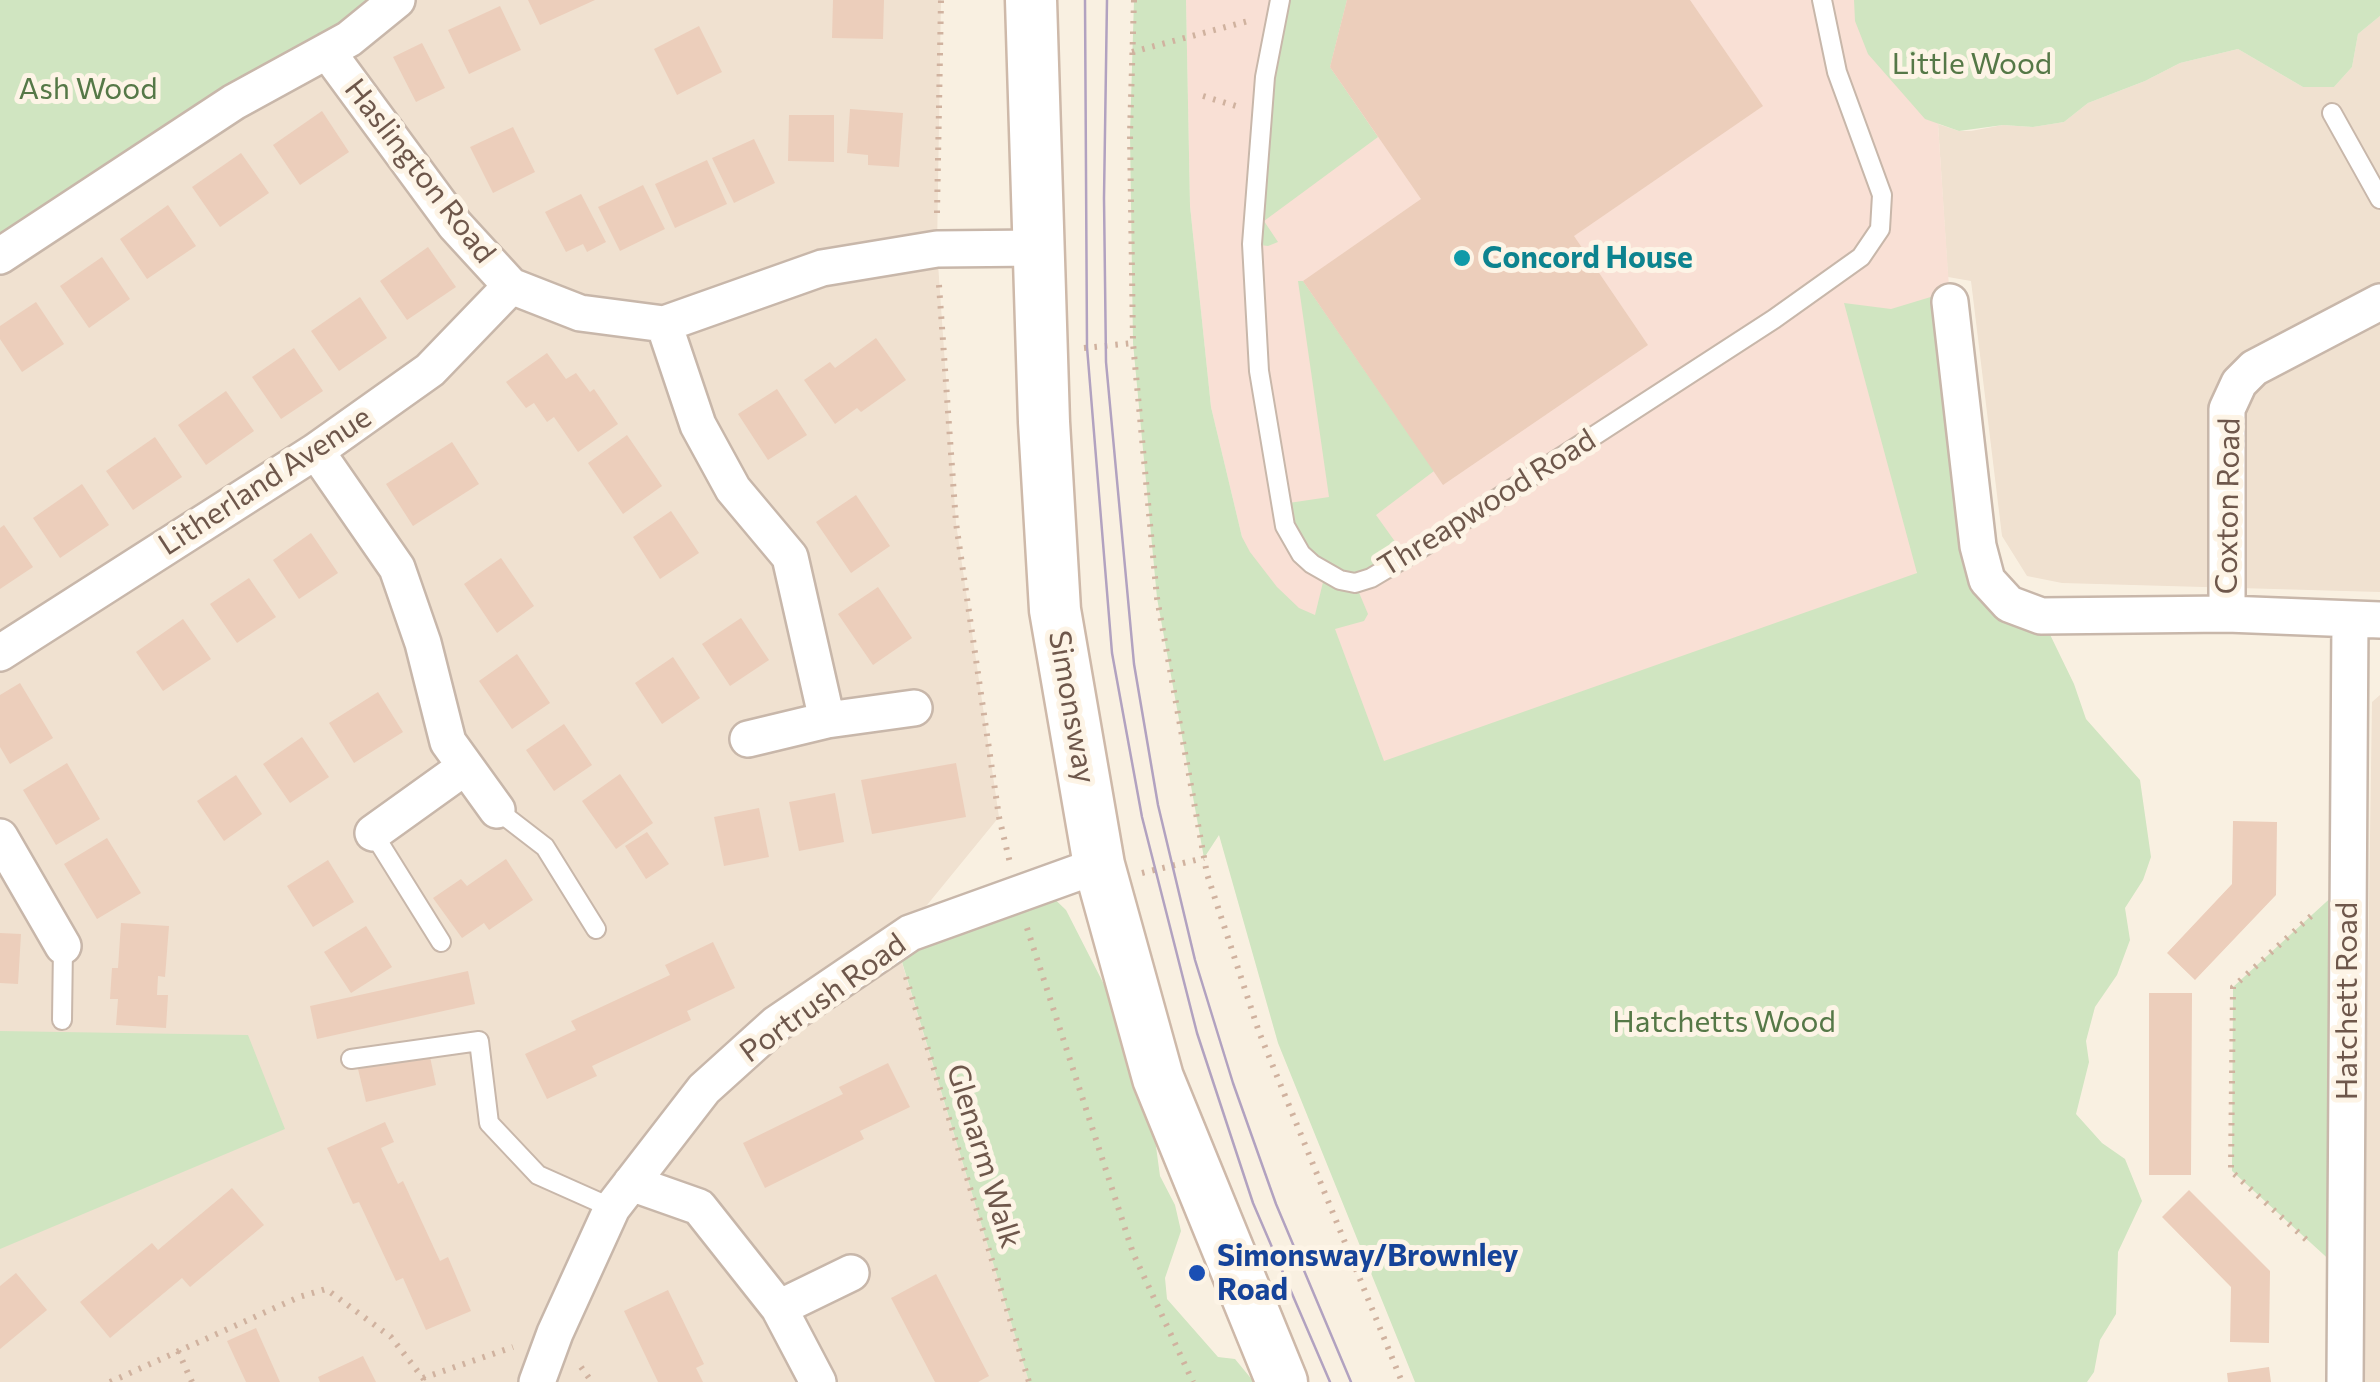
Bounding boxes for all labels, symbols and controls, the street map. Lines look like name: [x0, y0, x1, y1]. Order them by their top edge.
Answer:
park label: Little Wood: [1892, 46, 2052, 82]
park label: Ash Wood: [19, 71, 157, 107]
street label: Haslington Road: [337, 72, 503, 270]
place label: Concord House: [1482, 240, 1693, 276]
marker: Concord House: [1451, 247, 1473, 269]
street label: Litherland Avenue: [152, 399, 378, 563]
street label: Coxton Road: [2208, 417, 2248, 595]
street label: Threapwood Road: [1372, 422, 1602, 584]
street label: Simonsway: [1041, 628, 1103, 786]
street label: Hatchett Road: [2329, 902, 2365, 1100]
street label: Portrush Road: [733, 926, 913, 1070]
park label: Hatchetts Wood: [1612, 1004, 1836, 1040]
street label: Glenarm Walk: [939, 1060, 1029, 1252]
place label: Simonsway/Brownley Road: [1217, 1238, 1518, 1308]
marker: Simonsway/Brownley Road: [1186, 1262, 1208, 1284]

